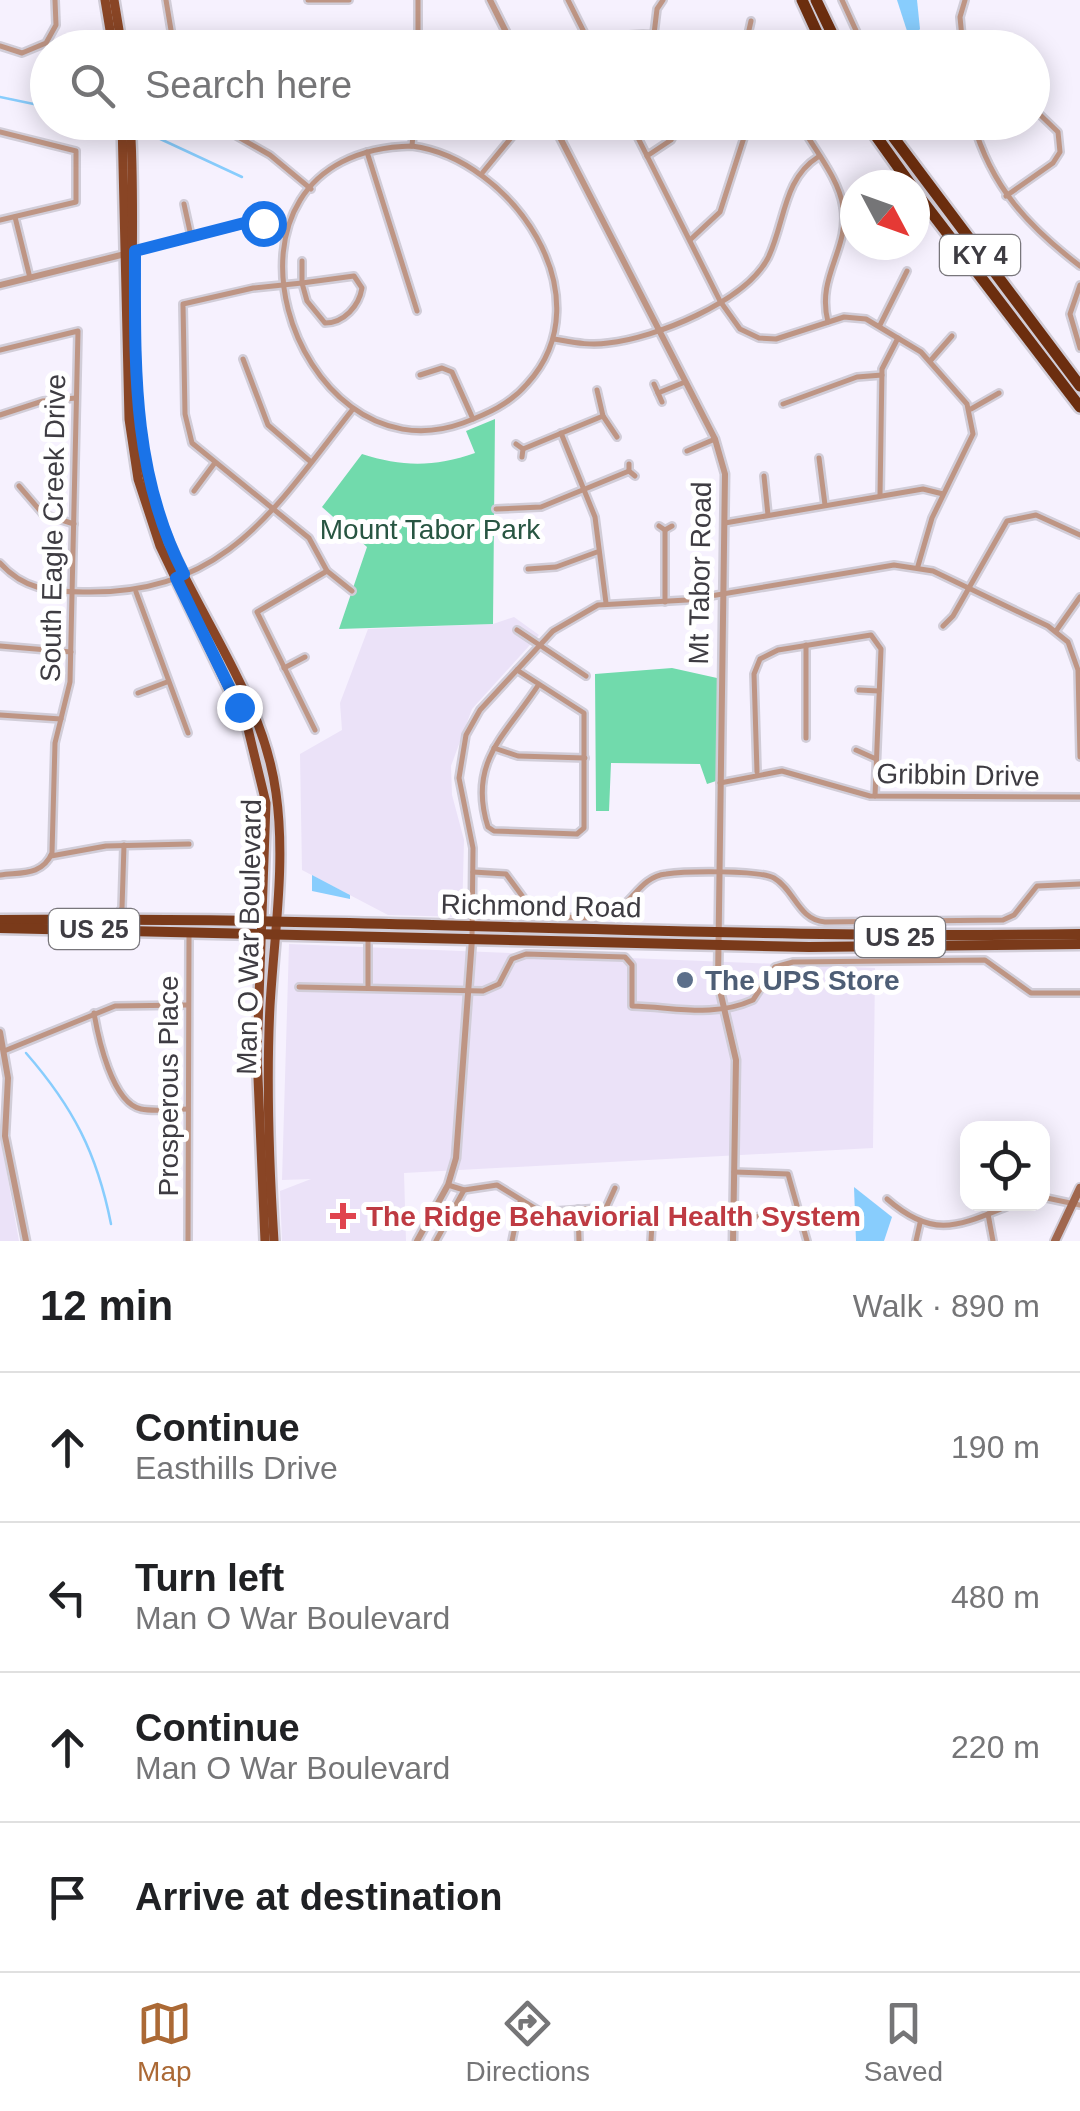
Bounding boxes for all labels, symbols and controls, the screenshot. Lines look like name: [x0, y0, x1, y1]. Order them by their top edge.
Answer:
search box: [30, 30, 1050, 140]
icon: search: [65, 58, 120, 113]
text: Search here: [145, 64, 352, 106]
north arrow: [840, 170, 930, 260]
route start: [241, 201, 287, 247]
road number: KY 4: [940, 235, 1020, 275]
street label: South Eagle Creek Drive: [35, 374, 71, 682]
street label: Mt Tabor Road: [683, 481, 717, 665]
park label: Mount Tabor Park: [320, 514, 541, 545]
route end: [217, 685, 263, 731]
street label: Gribbin Drive: [876, 758, 1040, 792]
street label: Man O War Boulevard: [231, 799, 267, 1075]
street label: Richmond Road: [440, 889, 642, 923]
road number: US 25: [49, 909, 139, 949]
road number: US 25: [855, 917, 945, 957]
place label: The UPS Store: [705, 965, 899, 996]
marker: The UPS Store: [674, 969, 696, 991]
street label: Prosperous Place: [153, 975, 184, 1197]
map controls: [960, 1121, 1050, 1211]
button: locate: [960, 1121, 1050, 1211]
place label: The Ridge Behaviorial Health System: [366, 1201, 861, 1232]
marker: The Ridge Behaviorial Health System: [330, 1203, 356, 1229]
text: 12 min: [40, 1282, 173, 1329]
text: Walk · 890 m: [853, 1288, 1040, 1324]
text: Continue: [135, 1407, 300, 1449]
icon: ahead: [40, 1420, 95, 1475]
text: 190 m: [951, 1429, 1040, 1465]
text: Easthills Drive: [135, 1450, 338, 1486]
text: Turn left: [135, 1557, 284, 1599]
icon: left: [40, 1570, 95, 1625]
text: 480 m: [951, 1579, 1040, 1615]
text: Man O War Boulevard: [135, 1600, 450, 1636]
text: Continue: [135, 1707, 300, 1749]
icon: ahead: [40, 1720, 95, 1775]
text: 220 m: [951, 1729, 1040, 1765]
text: Man O War Boulevard: [135, 1750, 450, 1786]
icon: arrive: [40, 1870, 95, 1925]
text: Arrive at destination: [135, 1876, 502, 1918]
tab: Map: [137, 1996, 192, 2088]
tab: Directions: [466, 1996, 590, 2088]
tab: Saved: [864, 1996, 943, 2088]

